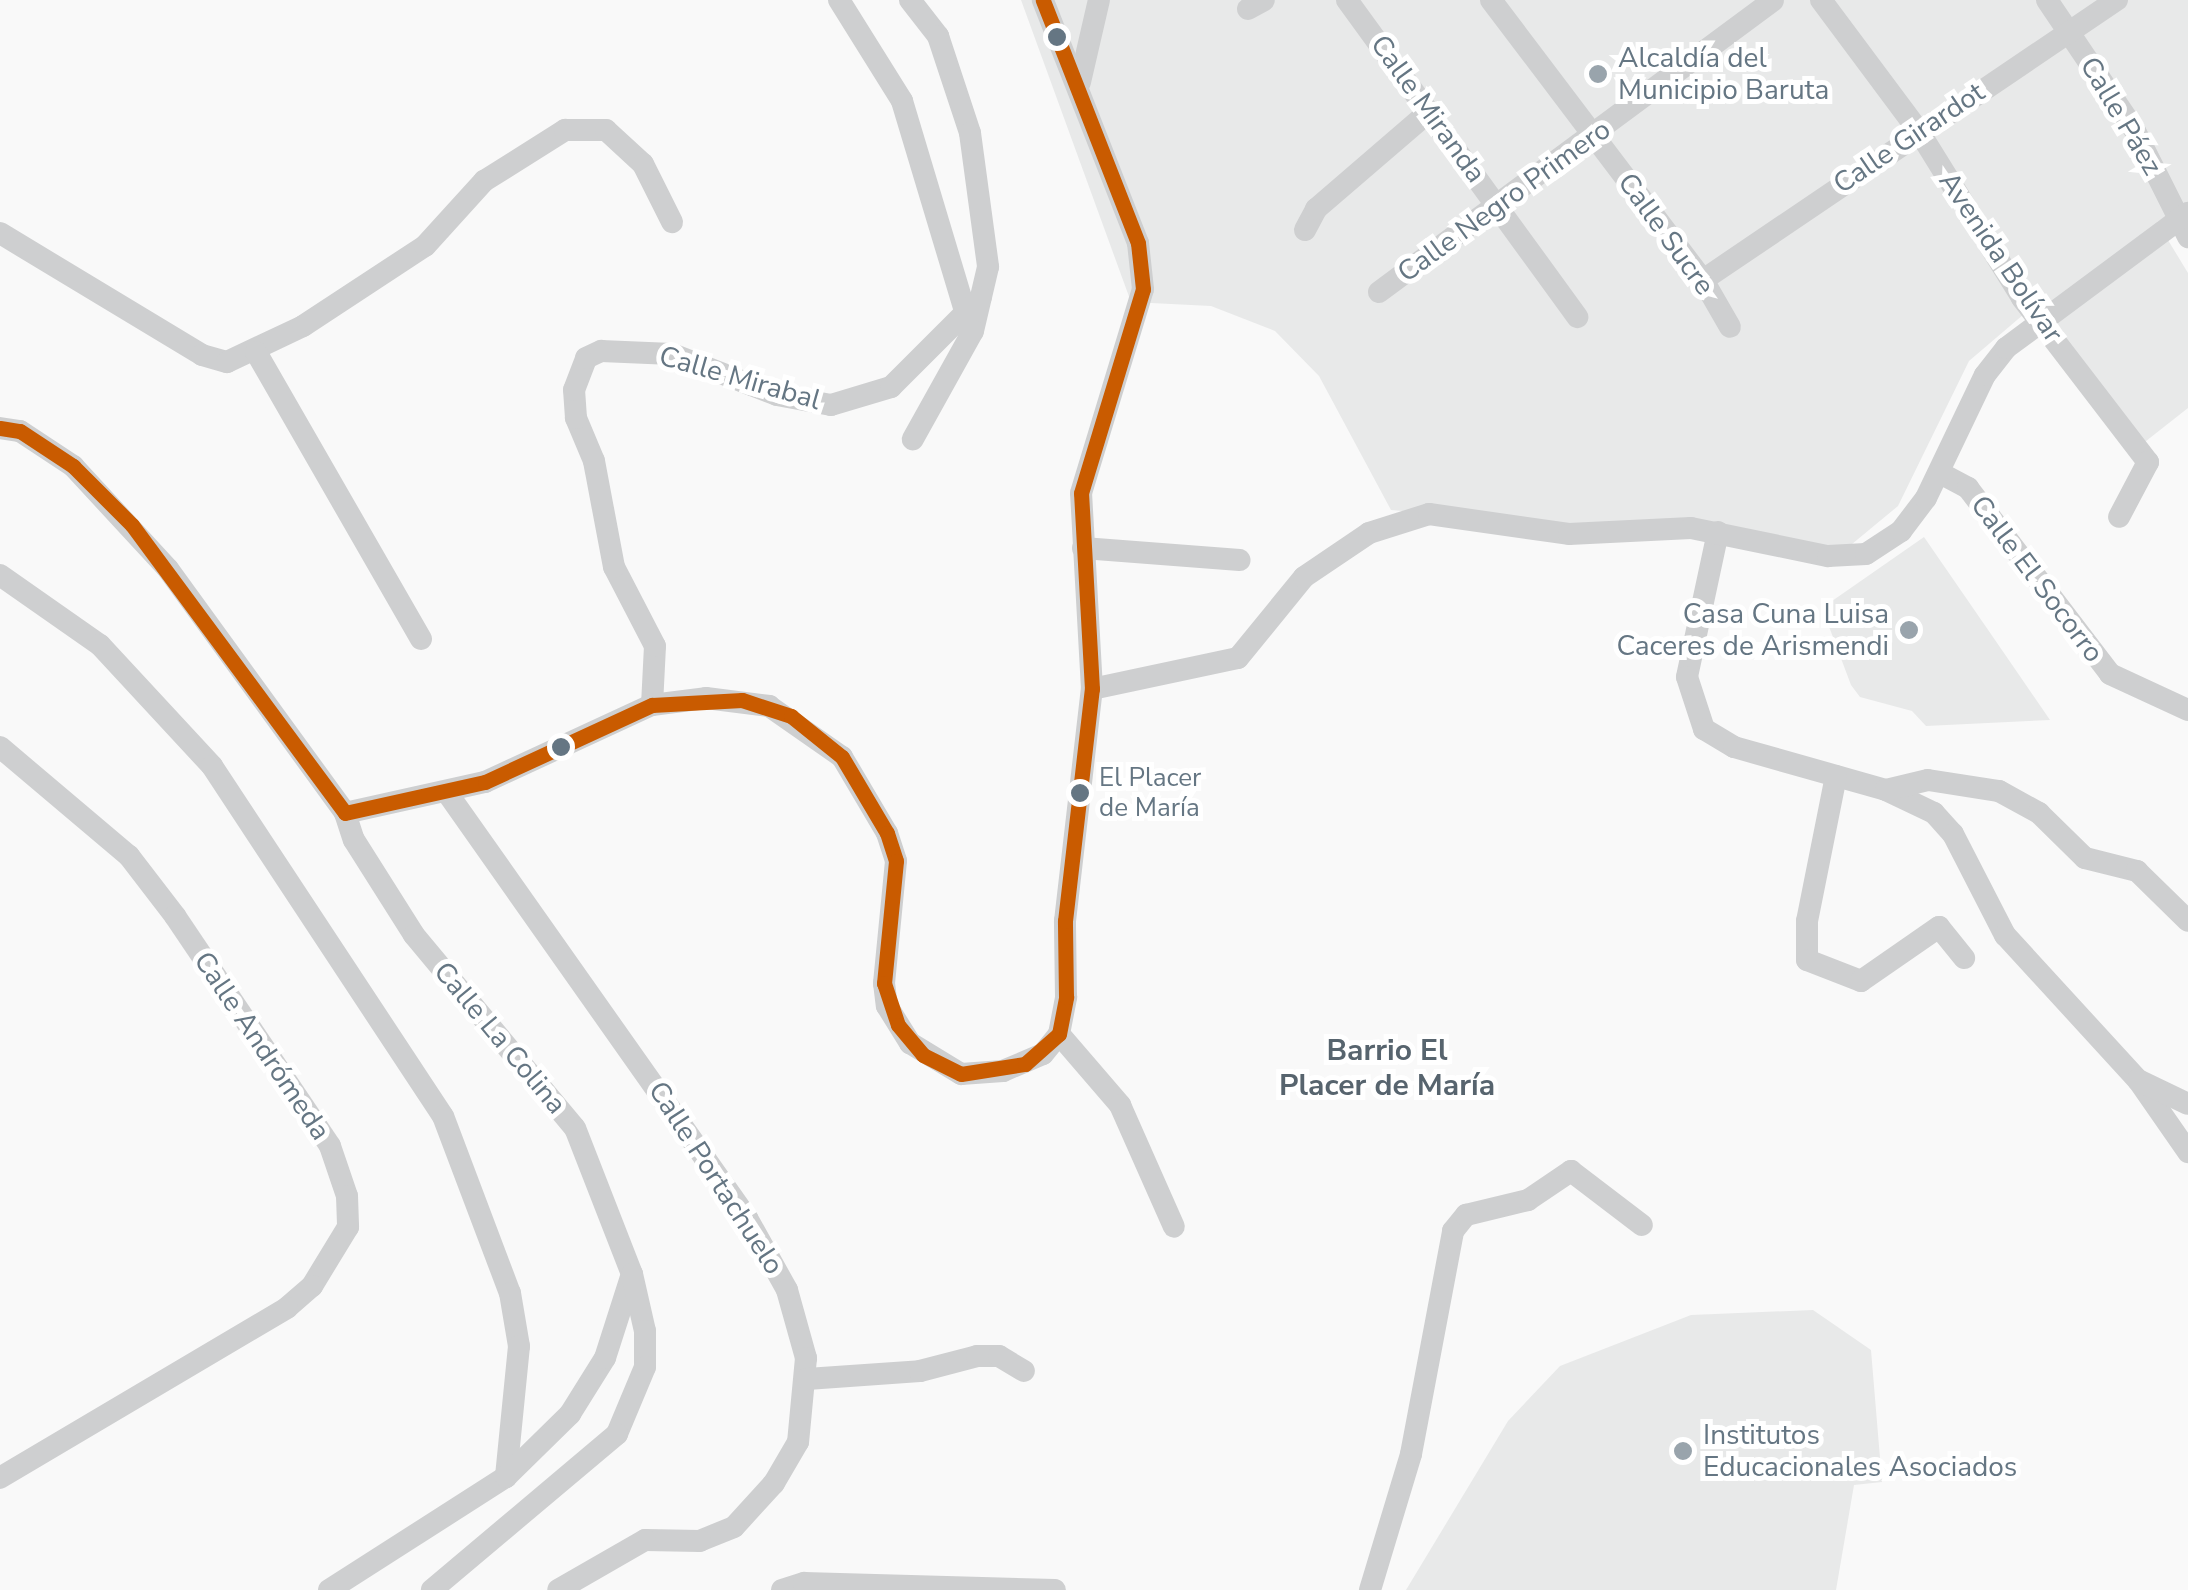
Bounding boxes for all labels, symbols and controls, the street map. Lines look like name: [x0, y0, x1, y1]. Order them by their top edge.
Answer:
unlabelled marker: [1047, 27, 1067, 47]
street label: Calle Miranda: [1363, 29, 1493, 189]
place label: Alcaldía del Municipio Baruta: [1618, 41, 1829, 107]
street label: Calle Páez: [2073, 51, 2169, 181]
marker: Alcaldía del Municipio Baruta: [1587, 63, 1609, 85]
street label: Calle Girardot: [1827, 75, 1991, 201]
street label: Calle Negro Primero: [1391, 113, 1617, 289]
street label: Avenida Bolívar: [1932, 166, 2070, 348]
street label: Calle Sucre: [1611, 167, 1721, 301]
street label: Calle Mirabal: [655, 339, 825, 417]
street label: Calle El Socorro: [1963, 489, 2111, 669]
place label: Casa Cuna Luisa Caceres de Arismendi: [1616, 597, 1889, 663]
marker: Casa Cuna Luisa Caceres de Arismendi: [1898, 619, 1920, 641]
unlabelled marker: [551, 737, 571, 757]
place label: El Placer de María: [1099, 762, 1201, 824]
marker: El Placer de María: [1070, 783, 1090, 803]
street label: Calle Andrómeda: [187, 945, 337, 1147]
street label: Calle La Colina: [427, 955, 573, 1121]
district label: Barrio El Placer de María: [1279, 1033, 1495, 1104]
street label: Calle Portachuelo: [641, 1075, 791, 1281]
place label: Institutos Educacionales Asociados: [1703, 1418, 2017, 1484]
marker: Institutos Educacionales Asociados: [1672, 1440, 1694, 1462]

